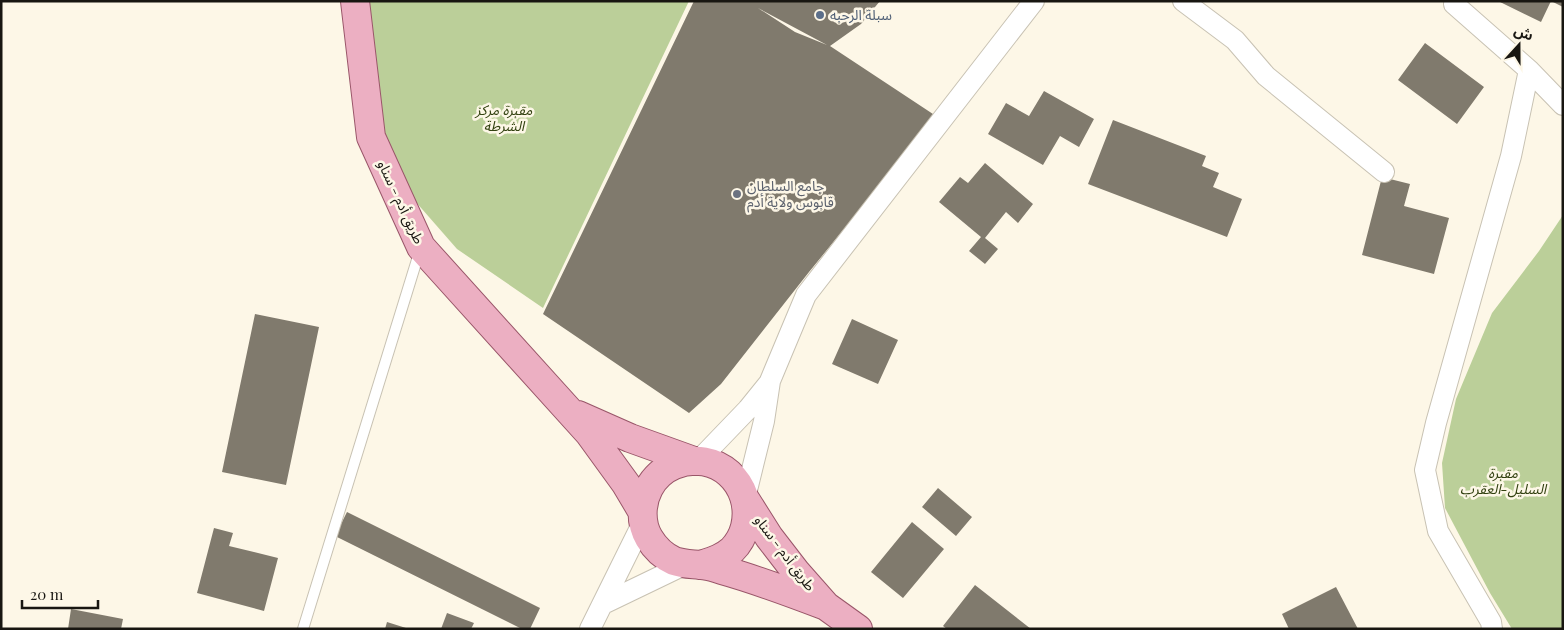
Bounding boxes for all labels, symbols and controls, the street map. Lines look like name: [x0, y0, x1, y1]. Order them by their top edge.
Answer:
place label: سبلة الرحبه: [830, 5, 892, 24]
marker: سبلة الرحبه: [814, 9, 826, 21]
north arrow: [1494, 20, 1544, 70]
text: ش: [1511, 20, 1536, 45]
park label: مقبرة مركز الشرطة: [475, 100, 533, 135]
street label: طريق أدم - سناو: [372, 157, 429, 248]
place label: جامع السلطان قابوس ولاية أدم: [747, 176, 834, 213]
marker: جامع السلطان قابوس ولاية أدم: [731, 188, 743, 200]
park label: مقبرة السليل-العقرب: [1460, 463, 1548, 498]
street label: طريق أدم - سناو: [749, 511, 820, 596]
scale bar: [22, 578, 99, 610]
text: 20 m: [30, 584, 64, 604]

